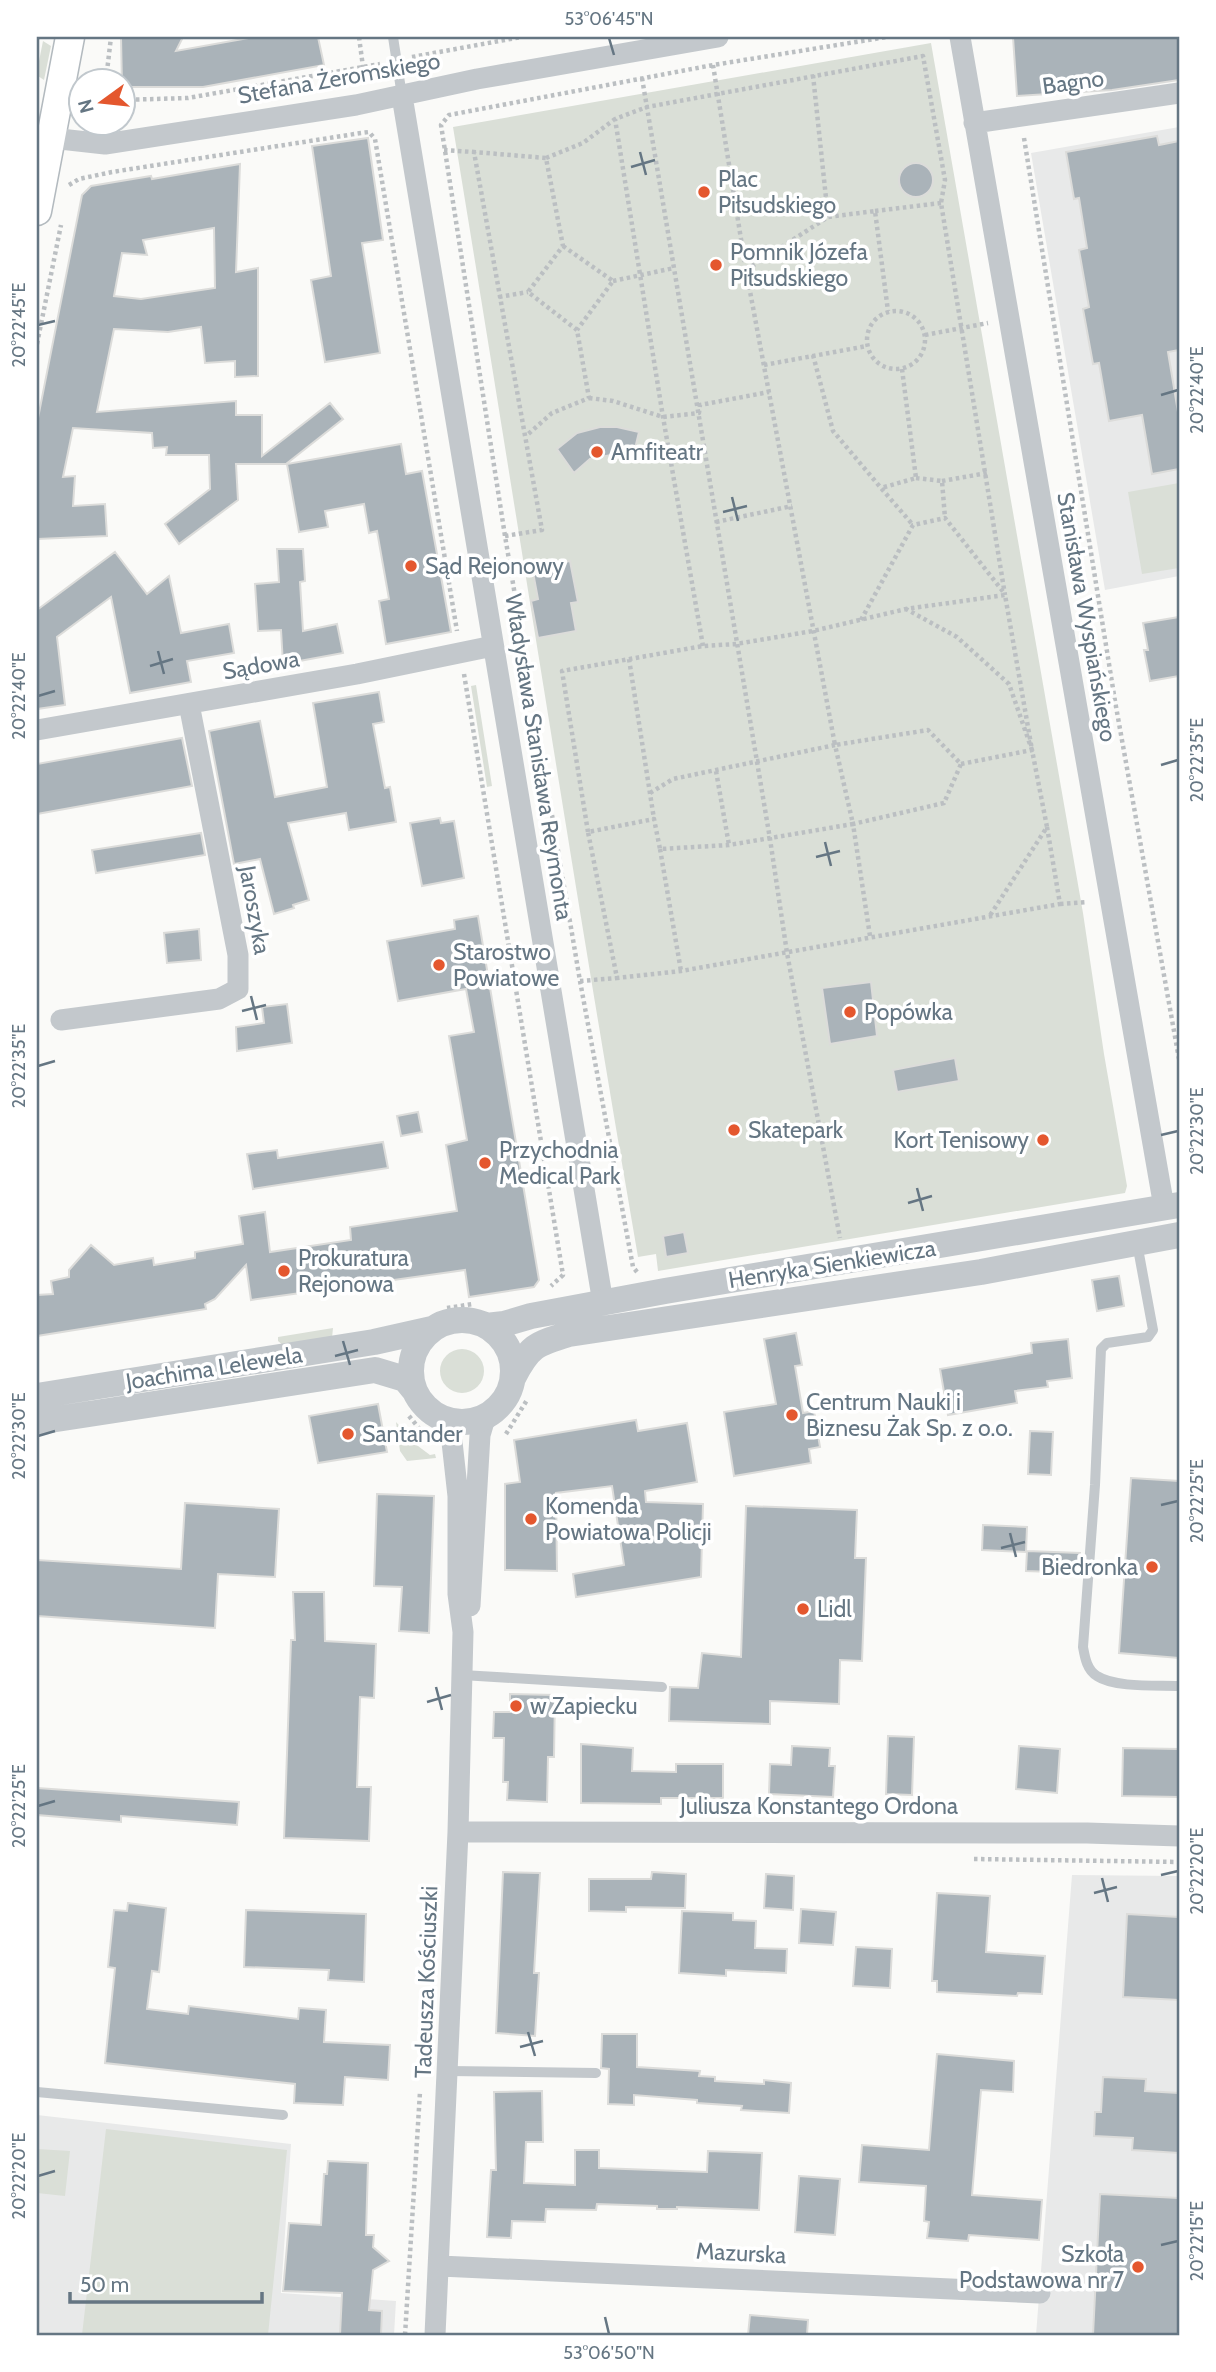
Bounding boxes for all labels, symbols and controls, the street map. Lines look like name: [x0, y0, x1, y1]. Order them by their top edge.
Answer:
text: 53°06'45"N: [565, 8, 653, 30]
street label: Stefana Żeromskiego: [236, 46, 442, 110]
street label: Bagno: [1040, 64, 1106, 100]
north arrow: [66, 66, 136, 136]
text: N: [73, 97, 99, 116]
place label: Plac Piłsudskiego: [718, 165, 836, 219]
marker: Plac Piłsudskiego: [696, 184, 712, 200]
place label: Pomnik Józefa Piłsudskiego: [730, 238, 868, 292]
marker: Pomnik Józefa Piłsudskiego: [708, 257, 724, 273]
text: 20°22'45"E: [8, 283, 30, 367]
text: 20°22'40"E: [1186, 346, 1208, 434]
place label: Amfiteatr: [611, 438, 704, 466]
marker: Amfiteatr: [589, 444, 605, 460]
street label: Stanisława Wyspiańskiego: [1051, 490, 1123, 744]
place label: Sąd Rejonowy: [425, 552, 564, 580]
marker: Sąd Rejonowy: [403, 558, 419, 574]
street label: Władysława Stanisława Reymonta: [499, 592, 579, 922]
street label: Sądowa: [220, 644, 302, 686]
text: 20°22'40"E: [8, 652, 30, 740]
text: 20°22'35"E: [1186, 718, 1208, 802]
street label: Jaroszyka: [233, 863, 277, 957]
place label: Starostwo Powiatowe: [453, 938, 560, 992]
marker: Starostwo Powiatowe: [431, 957, 447, 973]
place label: Popówka: [864, 998, 953, 1026]
marker: Popówka: [842, 1004, 858, 1020]
text: 20°22'35"E: [8, 1024, 30, 1108]
text: 20°22'30"E: [1186, 1087, 1208, 1175]
place label: Skatepark: [748, 1116, 844, 1144]
marker: Skatepark: [726, 1122, 742, 1138]
place label: Kort Tenisowy: [894, 1126, 1029, 1154]
marker: Kort Tenisowy: [1035, 1132, 1051, 1148]
place label: Przychodnia Medical Park: [499, 1136, 621, 1190]
marker: Przychodnia Medical Park: [477, 1155, 493, 1171]
street label: Henryka Sienkiewicza: [726, 1234, 938, 1294]
place label: Prokuratura Rejonowa: [298, 1244, 409, 1298]
marker: Prokuratura Rejonowa: [276, 1263, 292, 1279]
street label: Joachima Lelewela: [123, 1340, 304, 1396]
place label: Centrum Nauki i Biznesu Żak Sp. z o.o.: [806, 1388, 1013, 1442]
text: 20°22'30"E: [8, 1392, 30, 1480]
marker: Centrum Nauki i Biznesu Żak Sp. z o.o.: [784, 1407, 800, 1423]
place label: Santander: [362, 1420, 463, 1448]
marker: Santander: [340, 1426, 356, 1442]
text: 20°22'25"E: [1186, 1459, 1208, 1543]
place label: Komenda Powiatowa Policji: [545, 1492, 712, 1546]
marker: Komenda Powiatowa Policji: [523, 1511, 539, 1527]
place label: Biedronka: [1041, 1553, 1138, 1581]
marker: Biedronka: [1144, 1559, 1160, 1575]
place label: Lidl: [817, 1595, 852, 1623]
marker: Lidl: [795, 1601, 811, 1617]
place label: w Zapiecku: [530, 1692, 638, 1720]
marker: w Zapiecku: [508, 1698, 524, 1714]
text: 20°22'25"E: [8, 1764, 30, 1848]
street label: Juliusza Konstantego Ordona: [679, 1792, 958, 1820]
text: 20°22'20"E: [1186, 1827, 1208, 1914]
street label: Tadeusza Kościuszki: [409, 1885, 443, 2079]
text: 20°22'20"E: [8, 2132, 30, 2219]
text: 20°22'15"E: [1186, 2201, 1208, 2281]
street label: Mazurska: [695, 2237, 787, 2269]
place label: Szkoła Podstawowa nr 7: [959, 2240, 1124, 2294]
marker: Szkoła Podstawowa nr 7: [1130, 2259, 1146, 2275]
scale bar: [70, 2260, 262, 2304]
text: 50 m: [80, 2272, 129, 2297]
text: 53°06'50"N: [563, 2342, 655, 2364]

